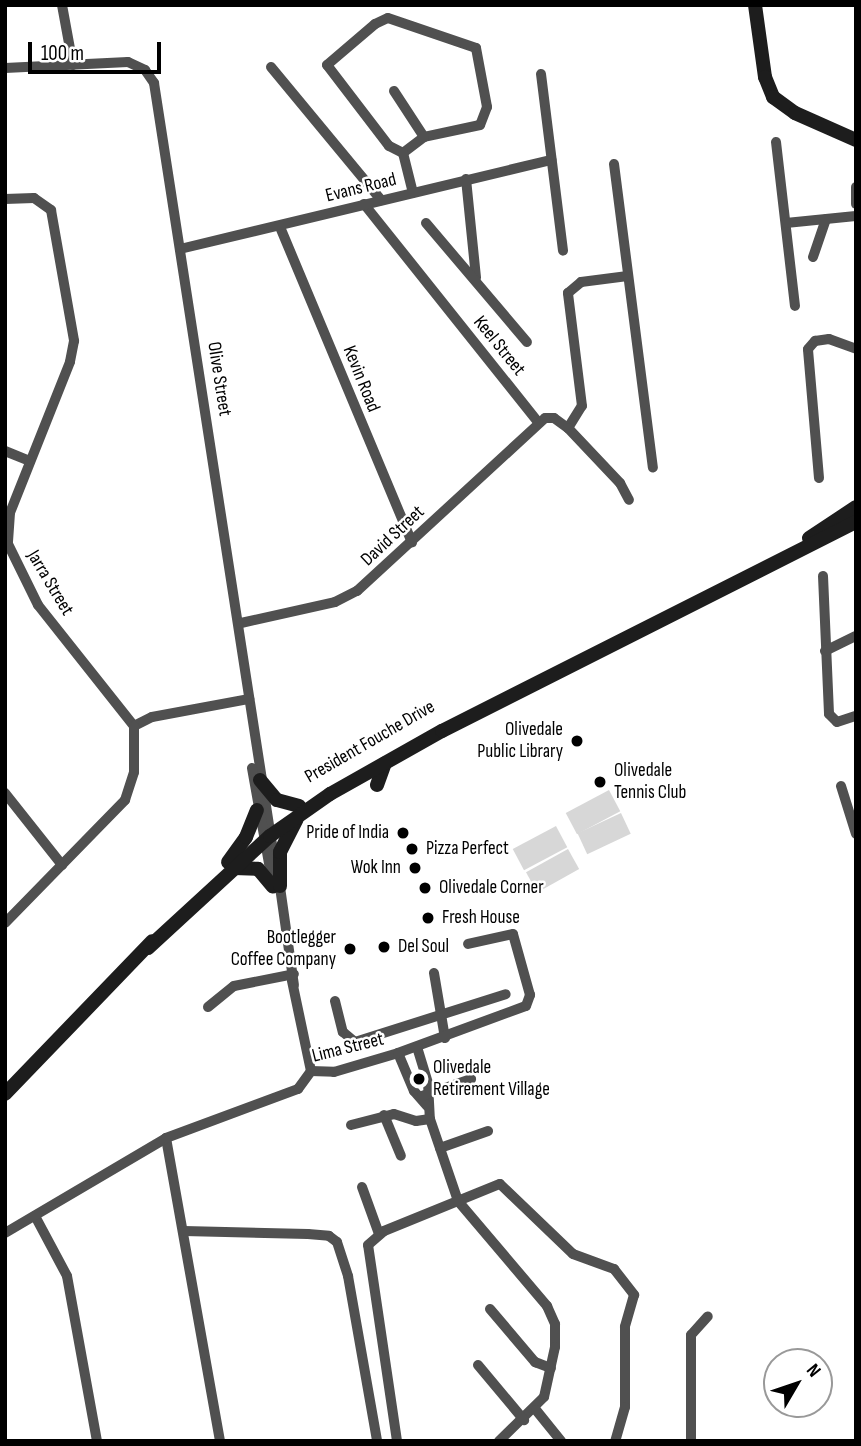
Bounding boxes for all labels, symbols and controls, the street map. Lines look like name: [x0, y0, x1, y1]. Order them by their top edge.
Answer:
scale bar: [32, 28, 164, 72]
text: 100 m: [41, 41, 84, 66]
street label: Evans Road: [323, 168, 399, 208]
street label: Keel Street: [468, 312, 530, 380]
street label: Olive Street: [202, 340, 236, 418]
street label: Kevin Road: [337, 343, 385, 415]
street label: David Street: [357, 501, 429, 571]
street label: Jarra Street: [22, 546, 78, 620]
street label: President Fouche Drive: [301, 696, 439, 788]
place label: Olivedale Public Library: [477, 719, 563, 763]
marker: Olivedale Public Library: [569, 733, 585, 749]
place label: Olivedale Tennis Club: [614, 760, 686, 804]
marker: Olivedale Tennis Club: [592, 774, 608, 790]
place label: Pride of India: [306, 822, 389, 844]
marker: Pride of India: [395, 825, 411, 841]
place label: Pizza Perfect: [426, 838, 509, 860]
marker: Pizza Perfect: [404, 841, 420, 857]
place label: Wok Inn: [351, 857, 401, 879]
marker: Wok Inn: [407, 860, 423, 876]
place label: Olivedale Corner: [439, 877, 544, 899]
marker: Olivedale Corner: [417, 880, 433, 896]
place label: Fresh House: [442, 907, 520, 929]
marker: Fresh House: [420, 910, 436, 926]
place label: Bootlegger Coffee Company: [231, 927, 336, 971]
place label: Del Soul: [398, 936, 449, 958]
marker: Del Soul: [376, 939, 392, 955]
marker: Bootlegger Coffee Company: [342, 941, 358, 957]
street label: Lima Street: [310, 1028, 386, 1068]
place label: Olivedale Retirement Village: [433, 1057, 550, 1101]
marker: Olivedale Retirement Village: [411, 1071, 427, 1087]
north arrow: [763, 1348, 833, 1418]
text: N: [801, 1360, 825, 1382]

